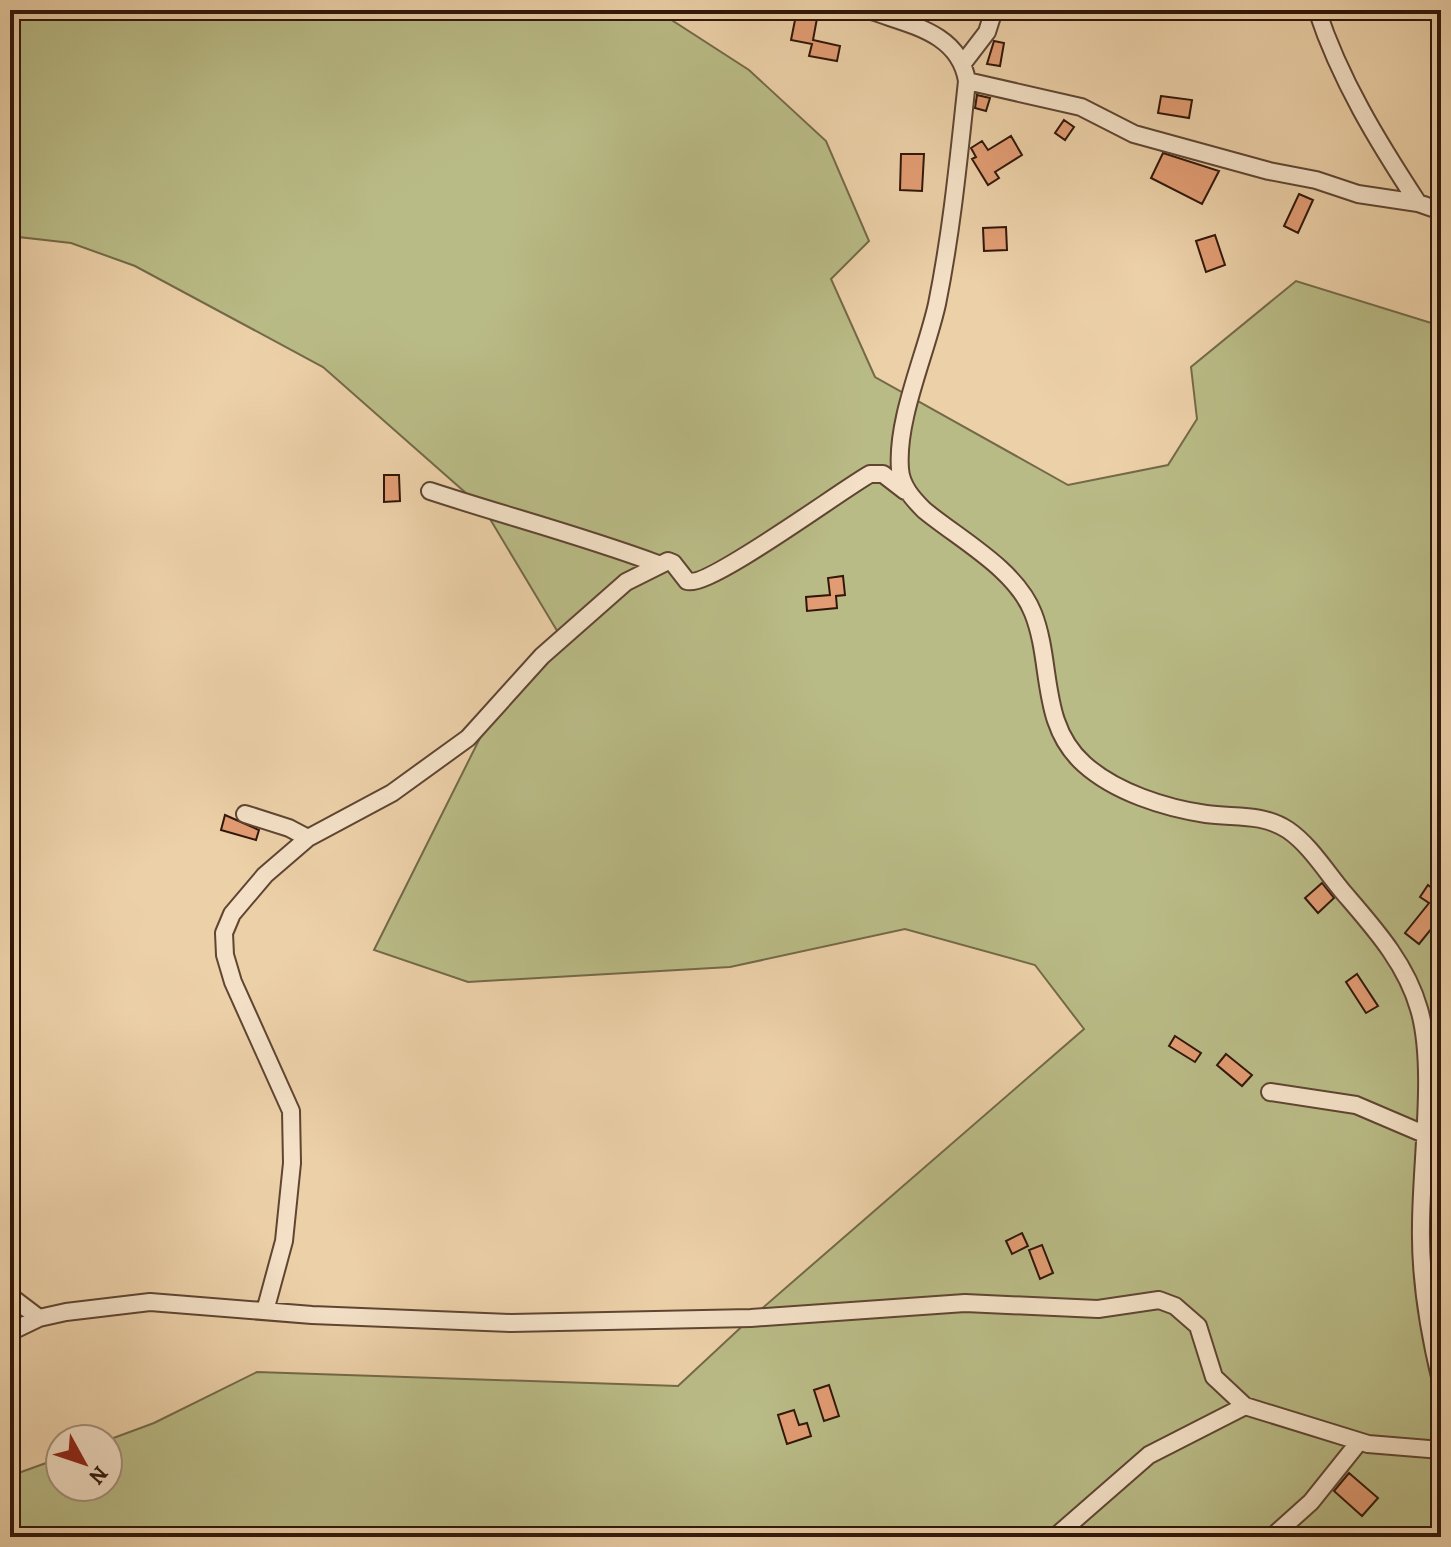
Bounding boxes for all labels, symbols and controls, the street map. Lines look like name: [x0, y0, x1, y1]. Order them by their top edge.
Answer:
north arrow: [44, 1423, 124, 1503]
text: N: [82, 1459, 115, 1491]

